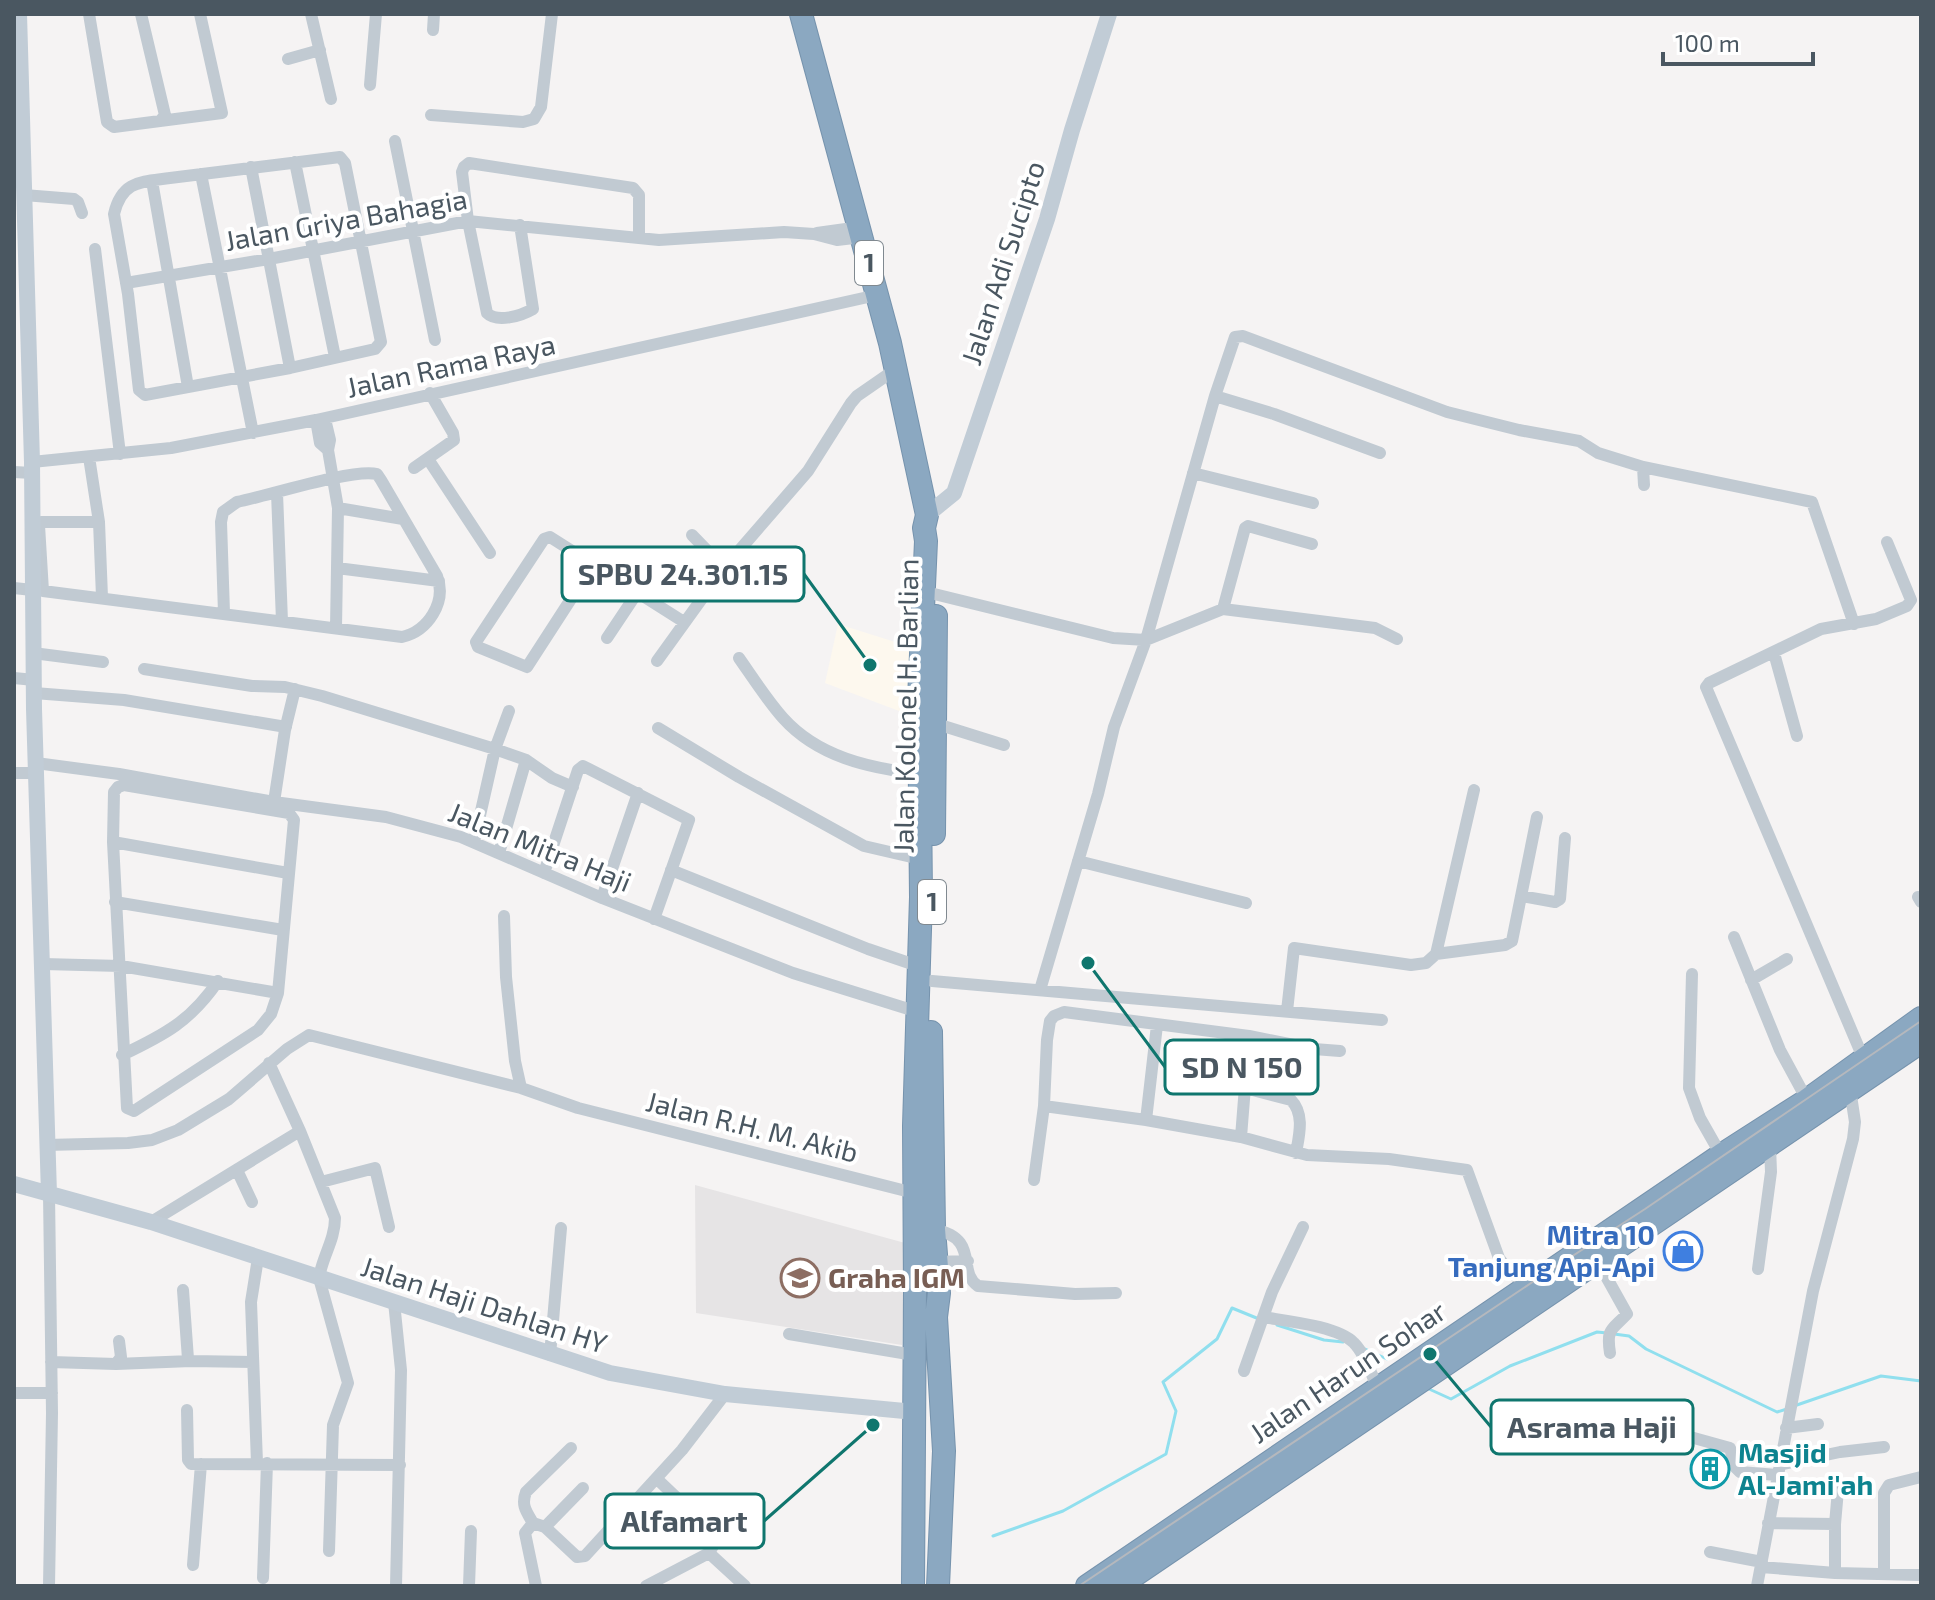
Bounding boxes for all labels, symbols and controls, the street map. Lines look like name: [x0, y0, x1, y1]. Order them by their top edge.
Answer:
scale bar: [1663, 16, 1813, 66]
text: 100 m: [1675, 28, 1740, 57]
street label: Jalan Adi Sucipto: [953, 157, 1051, 369]
street label: Jalan Griya Bahagia: [222, 181, 470, 257]
road number: 1: [855, 241, 883, 285]
street label: Jalan Rama Raya: [343, 326, 558, 404]
callout: SPBU 24.301.15: [562, 547, 804, 601]
text: SPBU 24.301.15: [578, 555, 788, 591]
street label: Jalan Kolonel H. Barlian: [885, 558, 925, 854]
street label: Jalan Mitra Haji: [444, 794, 637, 898]
road number: 1: [918, 880, 946, 924]
callout: SD N 150: [1165, 1040, 1318, 1094]
text: SD N 150: [1181, 1048, 1303, 1084]
street label: Jalan R.H. M. Akib: [643, 1083, 862, 1169]
place label: Mitra 10 Tanjung Api-Api: [1448, 1217, 1655, 1283]
shop icon: Mitra 10 Tanjung Api-Api: [1662, 1230, 1704, 1272]
street label: Jalan Haji Dahlan HY: [357, 1248, 612, 1360]
school or university icon: Graha IGM: [779, 1257, 821, 1299]
place label: Graha IGM: [828, 1260, 965, 1294]
street label: Jalan Harun Sohar: [1243, 1293, 1452, 1449]
callout: Asrama Haji: [1491, 1400, 1693, 1454]
text: Asrama Haji: [1507, 1408, 1677, 1444]
place label: Masjid Al-Jami'ah: [1738, 1435, 1873, 1501]
building icon: Masjid Al-Jami'ah: [1689, 1448, 1731, 1490]
callout: Alfamart: [605, 1494, 764, 1548]
text: Alfamart: [621, 1502, 747, 1538]

